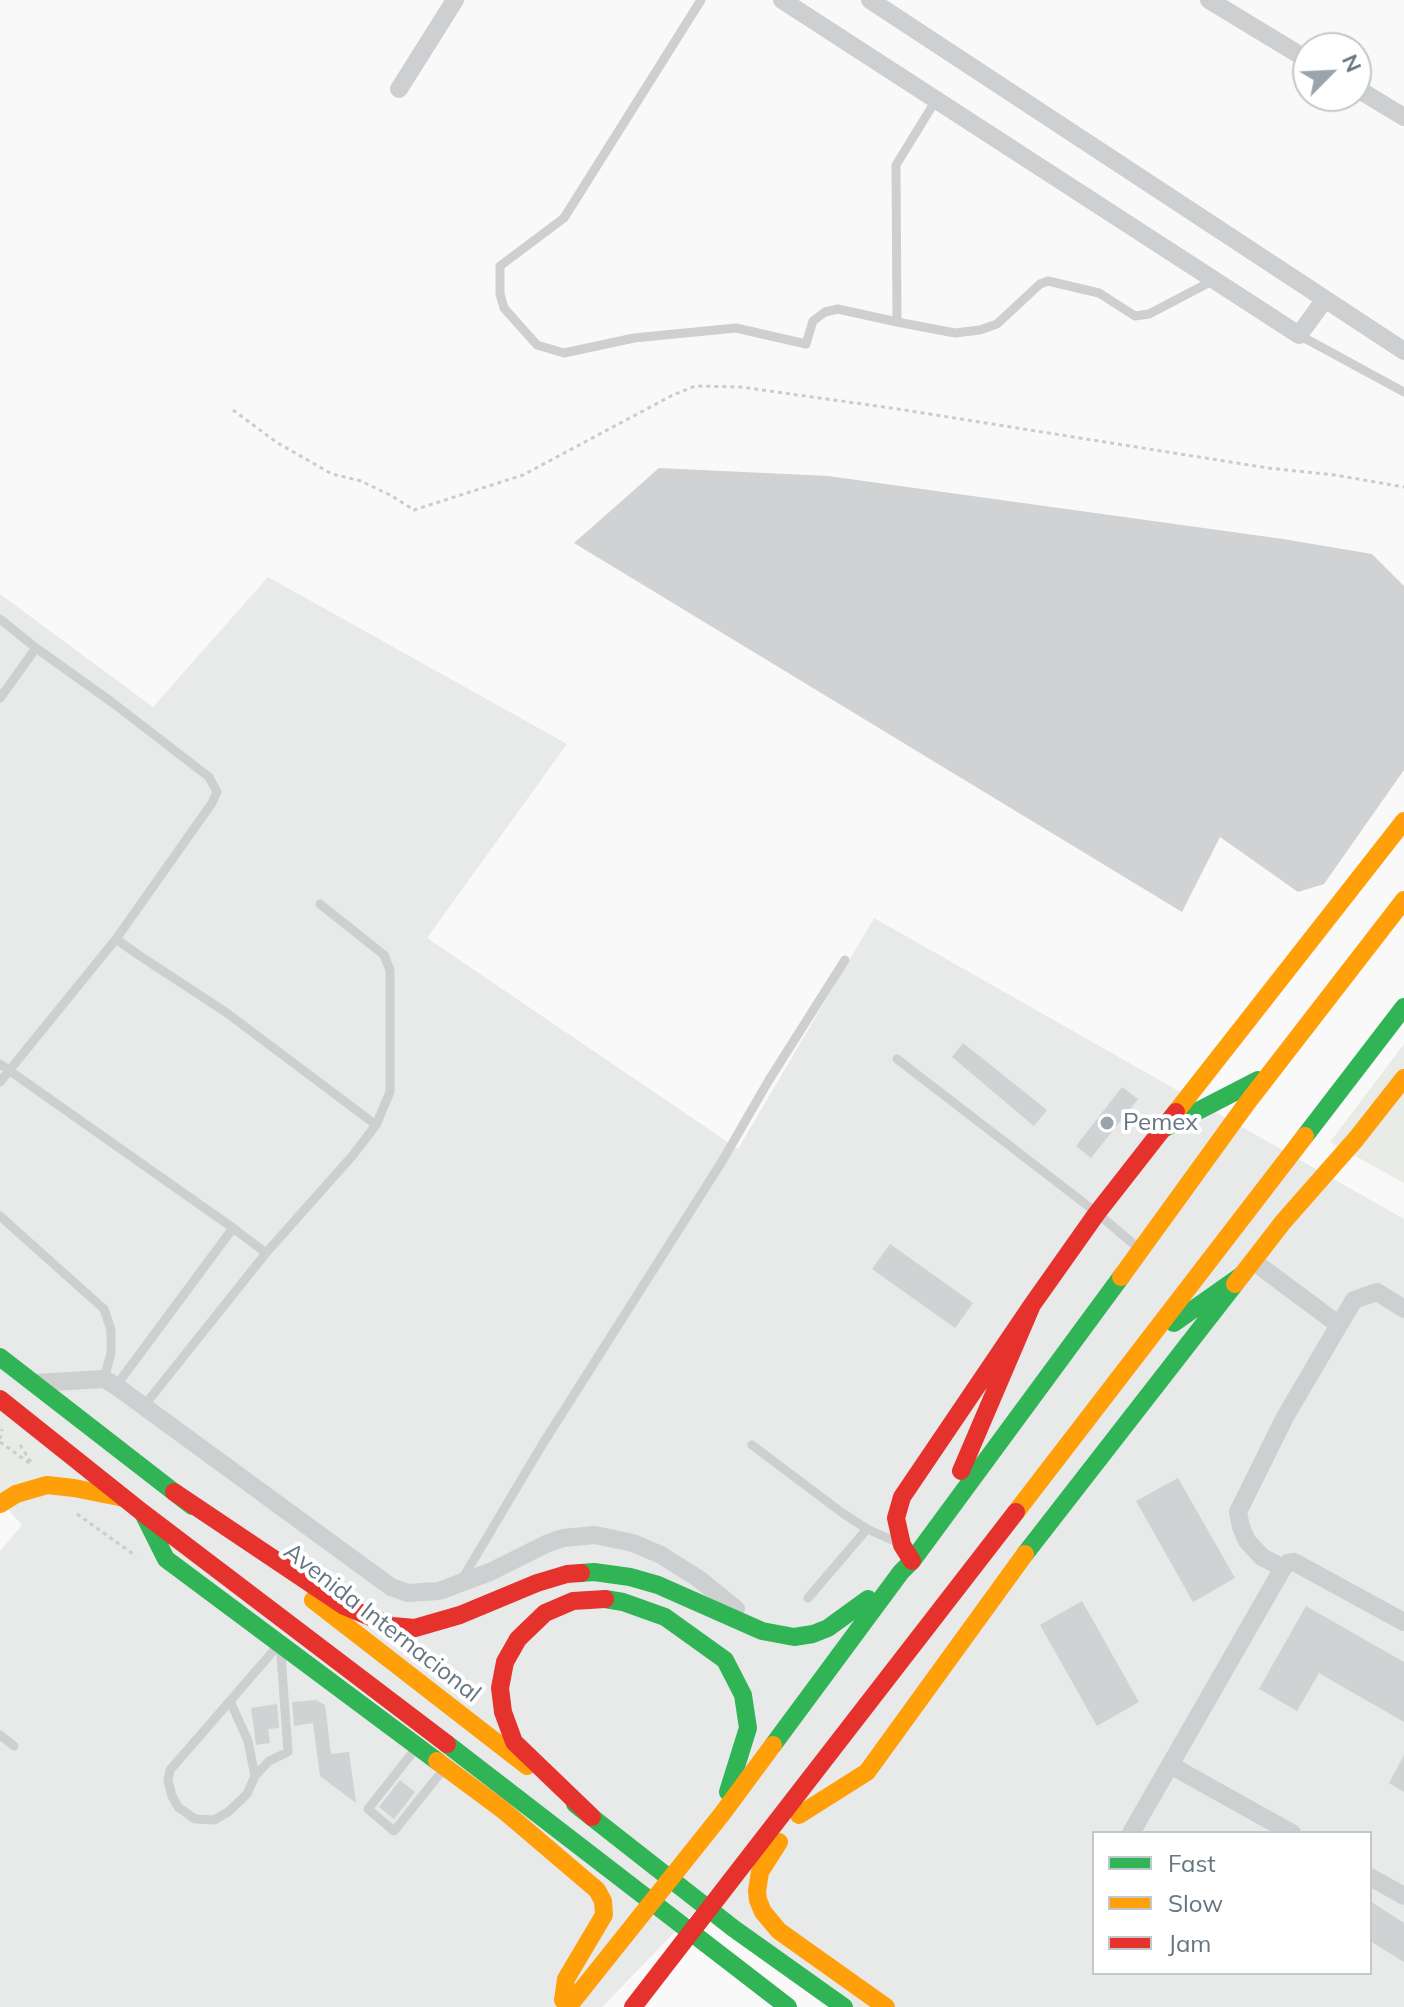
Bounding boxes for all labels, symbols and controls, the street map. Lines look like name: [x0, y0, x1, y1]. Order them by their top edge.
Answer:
north arrow: [1292, 32, 1372, 112]
text: N: [1336, 50, 1368, 76]
place label: Pemex: [1123, 1109, 1198, 1137]
marker: Pemex: [1098, 1114, 1116, 1132]
street label: Avenida Internacional: [278, 1537, 486, 1709]
legend: [1092, 1831, 1372, 1975]
text: Fast: [1168, 1848, 1216, 1878]
text: Slow: [1168, 1888, 1223, 1918]
text: Jam: [1168, 1928, 1211, 1958]

